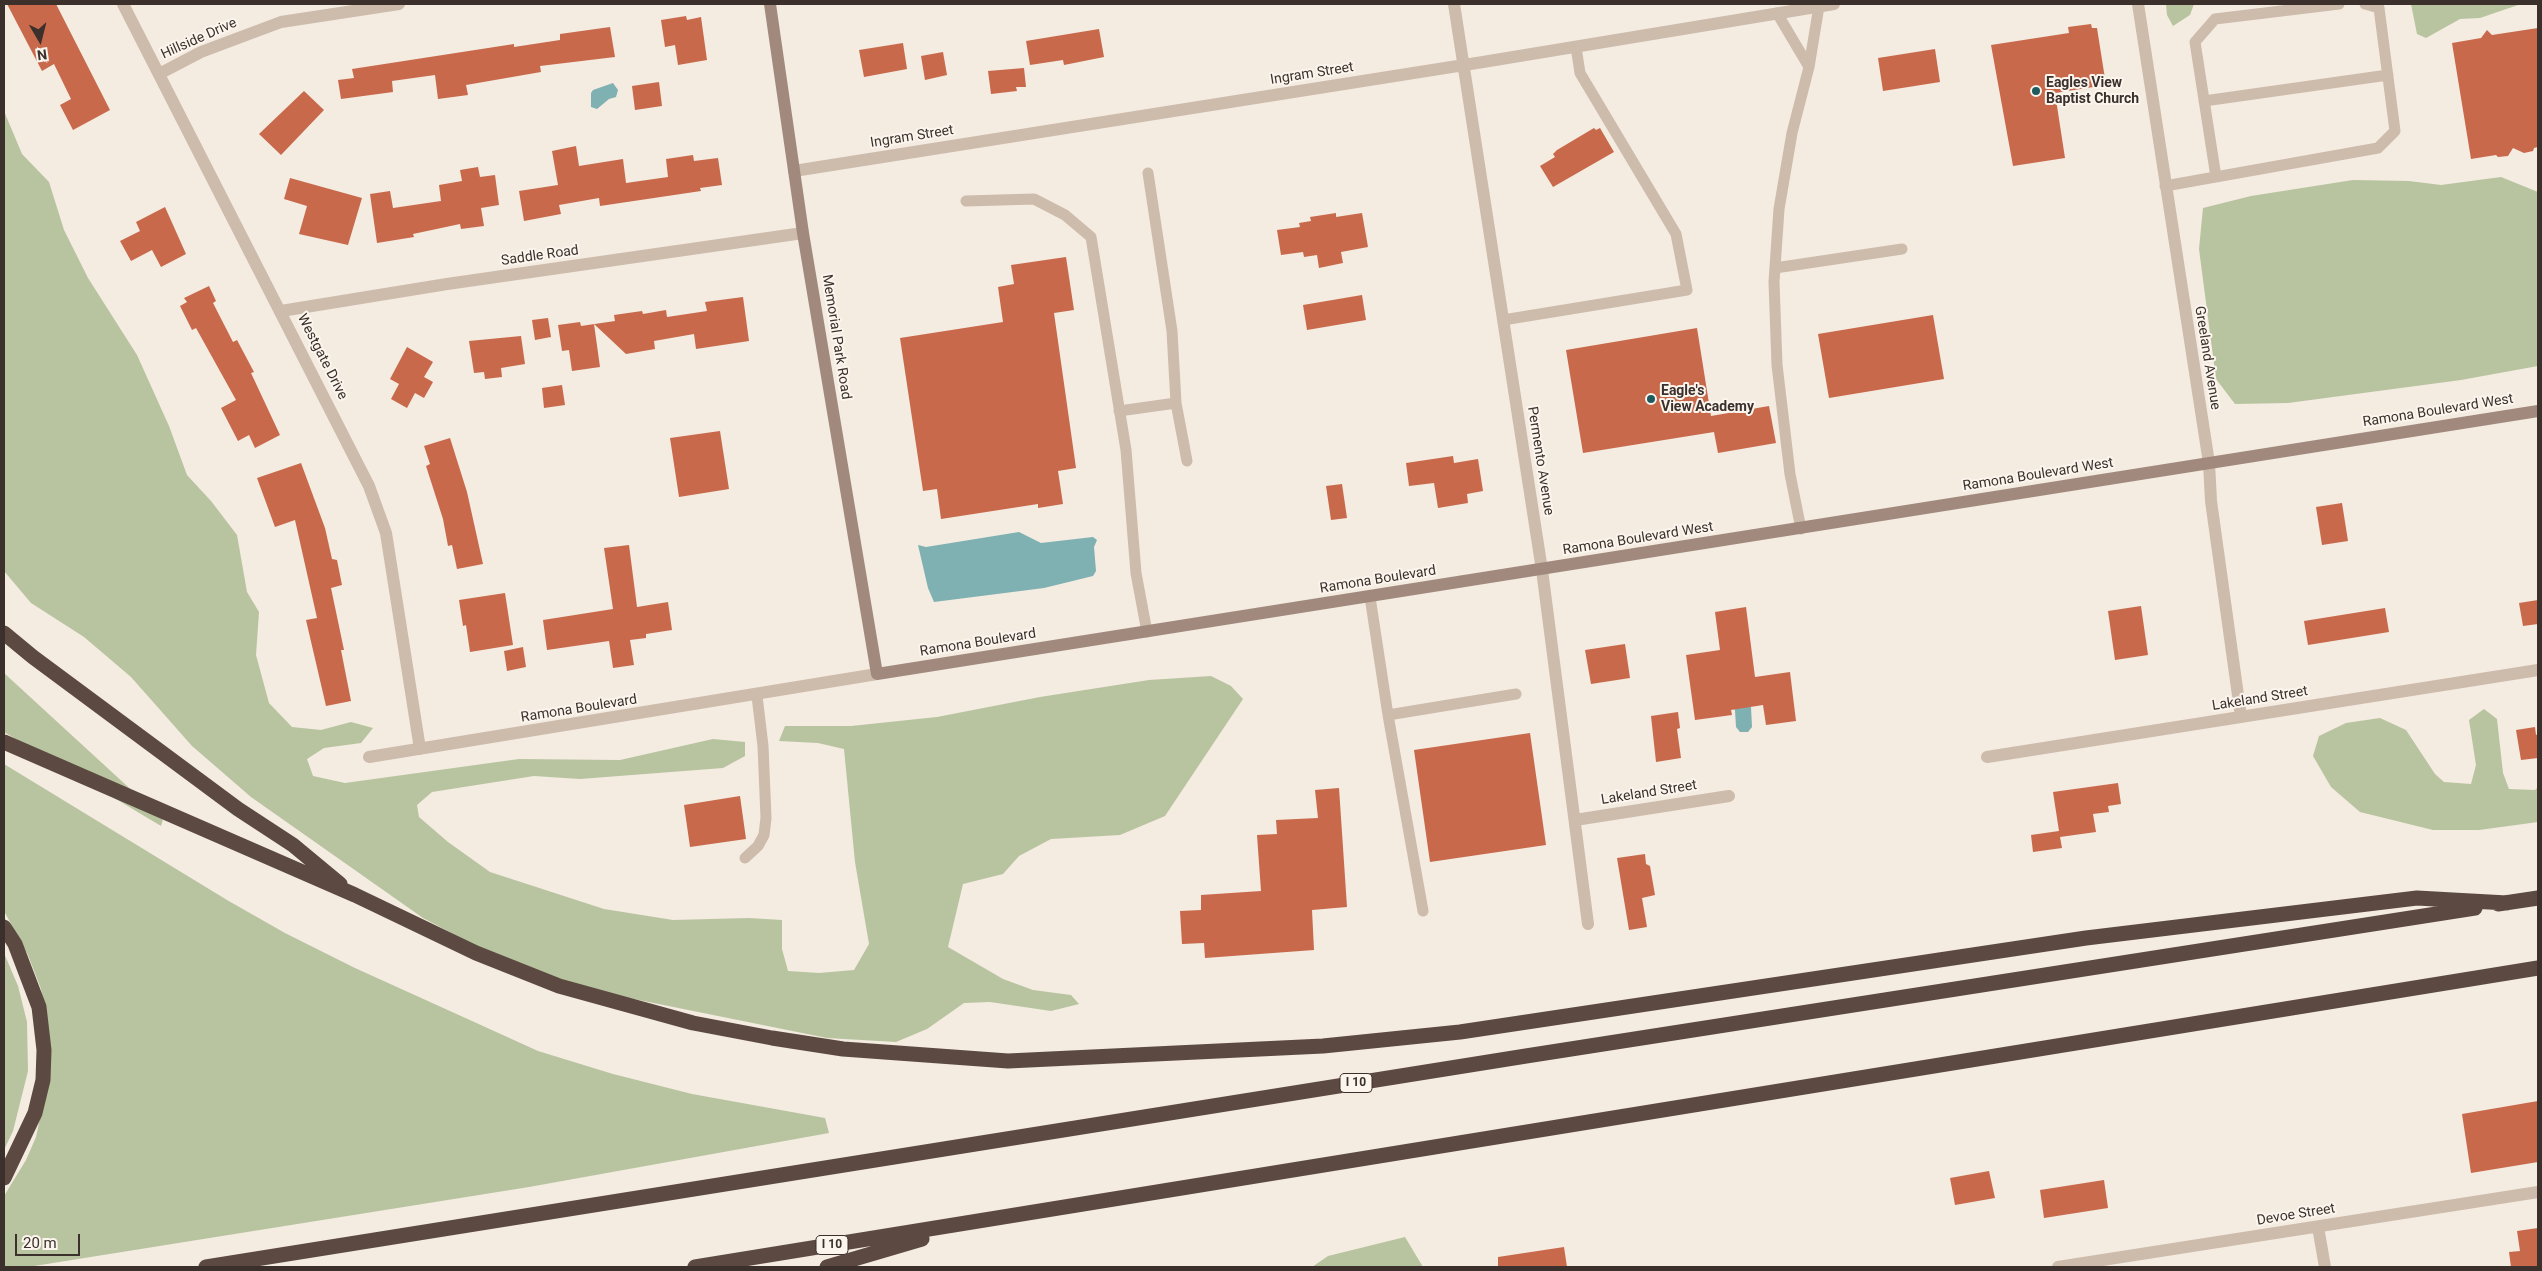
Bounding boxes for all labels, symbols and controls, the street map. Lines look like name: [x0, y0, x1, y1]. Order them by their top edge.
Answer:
north arrow: [15, 15, 65, 65]
street label: Hillside Drive: [159, 15, 239, 63]
text: N: [36, 46, 48, 63]
street label: Ingram Street: [1269, 59, 1355, 89]
place label: Eagles View Baptist Church: [2046, 75, 2139, 108]
marker: Eagles View Baptist Church: [2030, 85, 2042, 97]
street label: Ingram Street: [869, 122, 955, 152]
street label: Saddle Road: [500, 242, 580, 270]
street label: Memorial Park Road: [818, 273, 854, 401]
street label: Greeland Avenue: [2190, 305, 2224, 411]
street label: Westgate Drive: [293, 311, 351, 403]
place label: Eagle's View Academy: [1661, 383, 1754, 416]
street label: Ramona Boulevard West: [2362, 391, 2514, 431]
marker: Eagle's View Academy: [1645, 393, 1657, 405]
street label: Permento Avenue: [1523, 405, 1557, 517]
street label: Ramona Boulevard West: [1962, 455, 2114, 495]
street label: Ramona Boulevard West: [1562, 519, 1714, 559]
street label: Ramona Boulevard: [1319, 563, 1437, 597]
street label: Ramona Boulevard: [919, 626, 1037, 660]
street label: Lakeland Street: [2211, 683, 2309, 715]
street label: Ramona Boulevard: [520, 692, 638, 726]
street label: Lakeland Street: [1600, 777, 1698, 809]
road number: I 10: [1340, 1074, 1372, 1092]
street label: Devoe Street: [2256, 1201, 2336, 1229]
scale bar: [18, 1224, 82, 1256]
text: 20 m: [23, 1234, 57, 1252]
road number: I 10: [816, 1236, 848, 1254]

